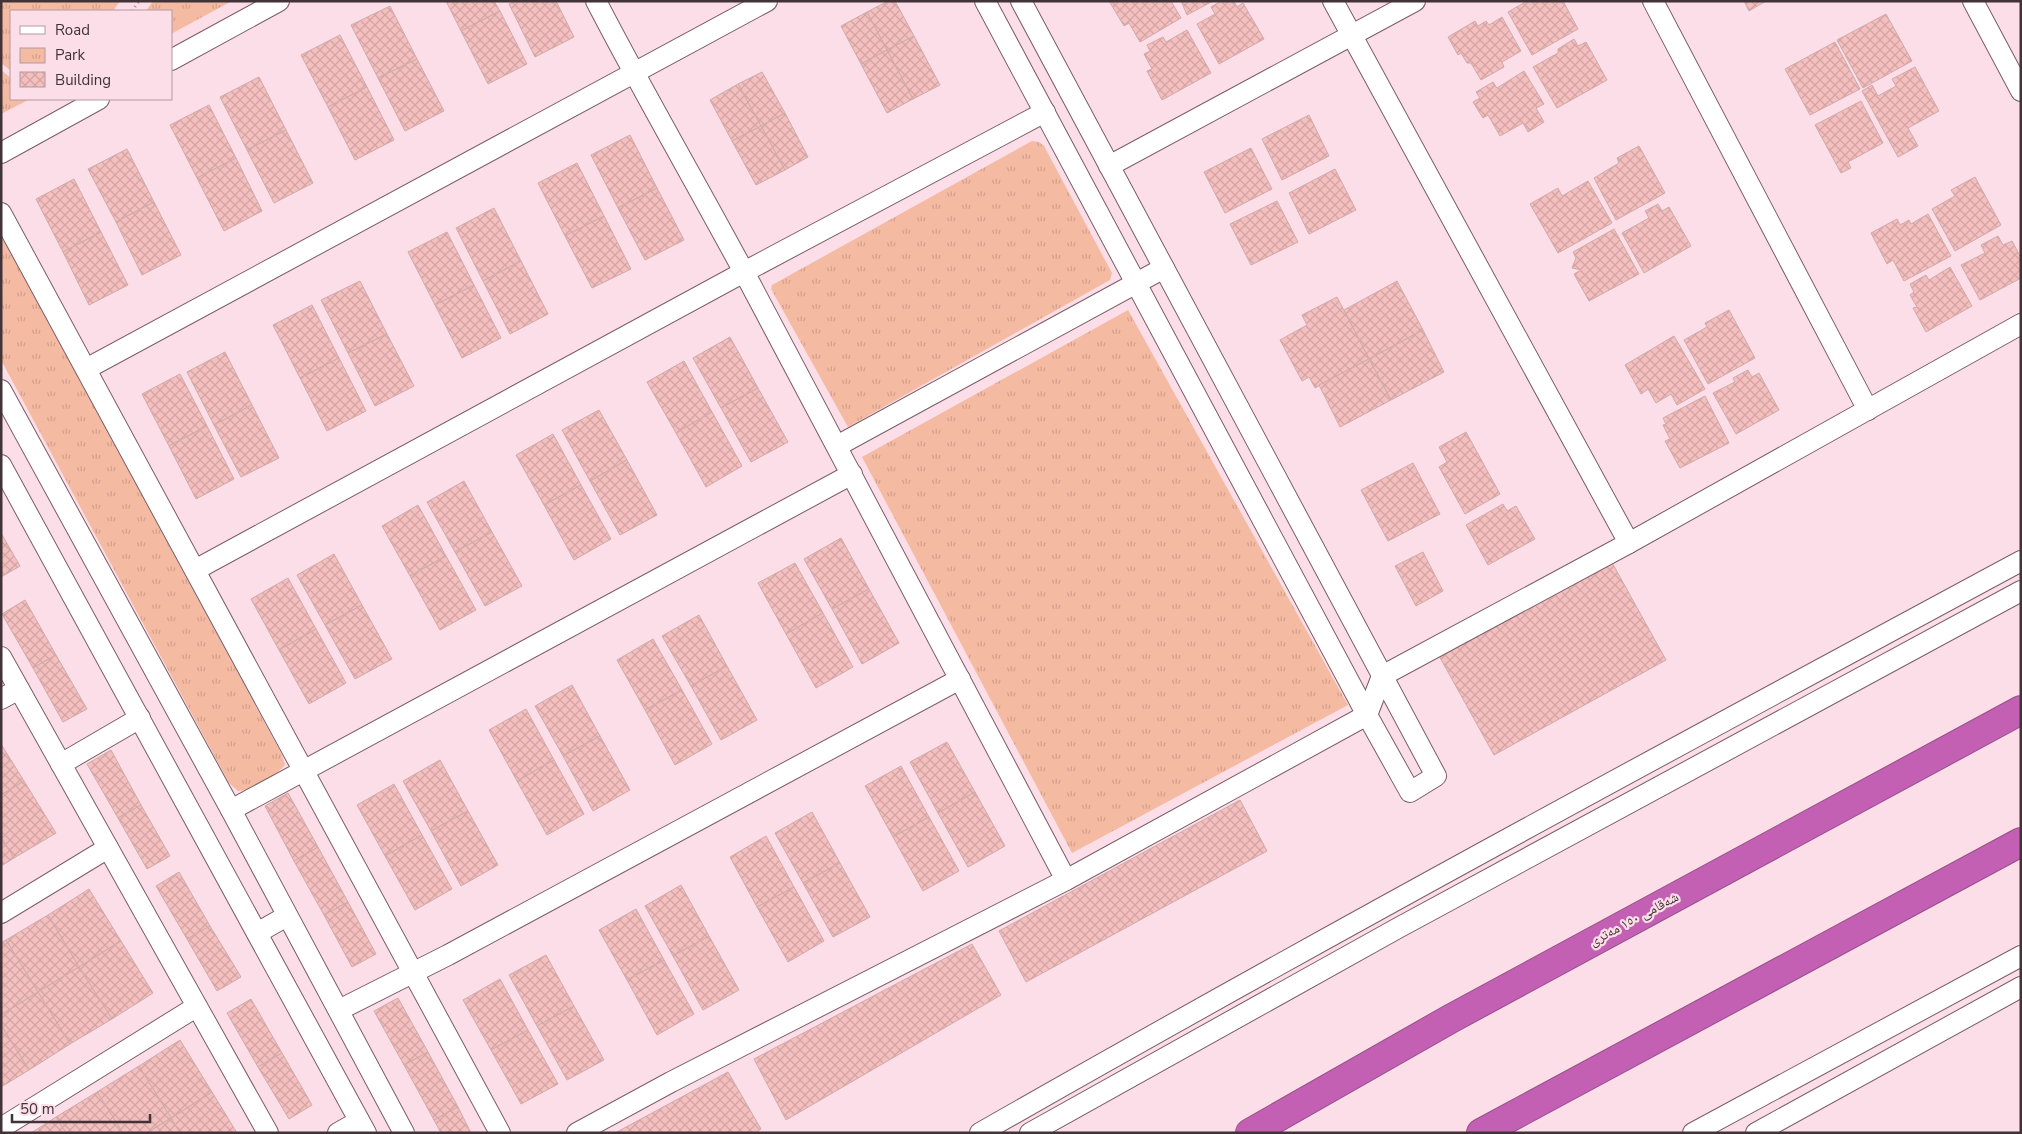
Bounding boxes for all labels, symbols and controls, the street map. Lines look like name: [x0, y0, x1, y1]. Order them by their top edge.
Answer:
legend: [10, 10, 172, 100]
text: Road: [55, 20, 90, 40]
text: Park: [55, 45, 85, 65]
text: Building: [55, 70, 111, 90]
street label: شەقامی ١٥٠ مەتری: [1586, 887, 1682, 951]
scale bar: [12, 1092, 150, 1124]
text: 50 m: [20, 1099, 55, 1119]

